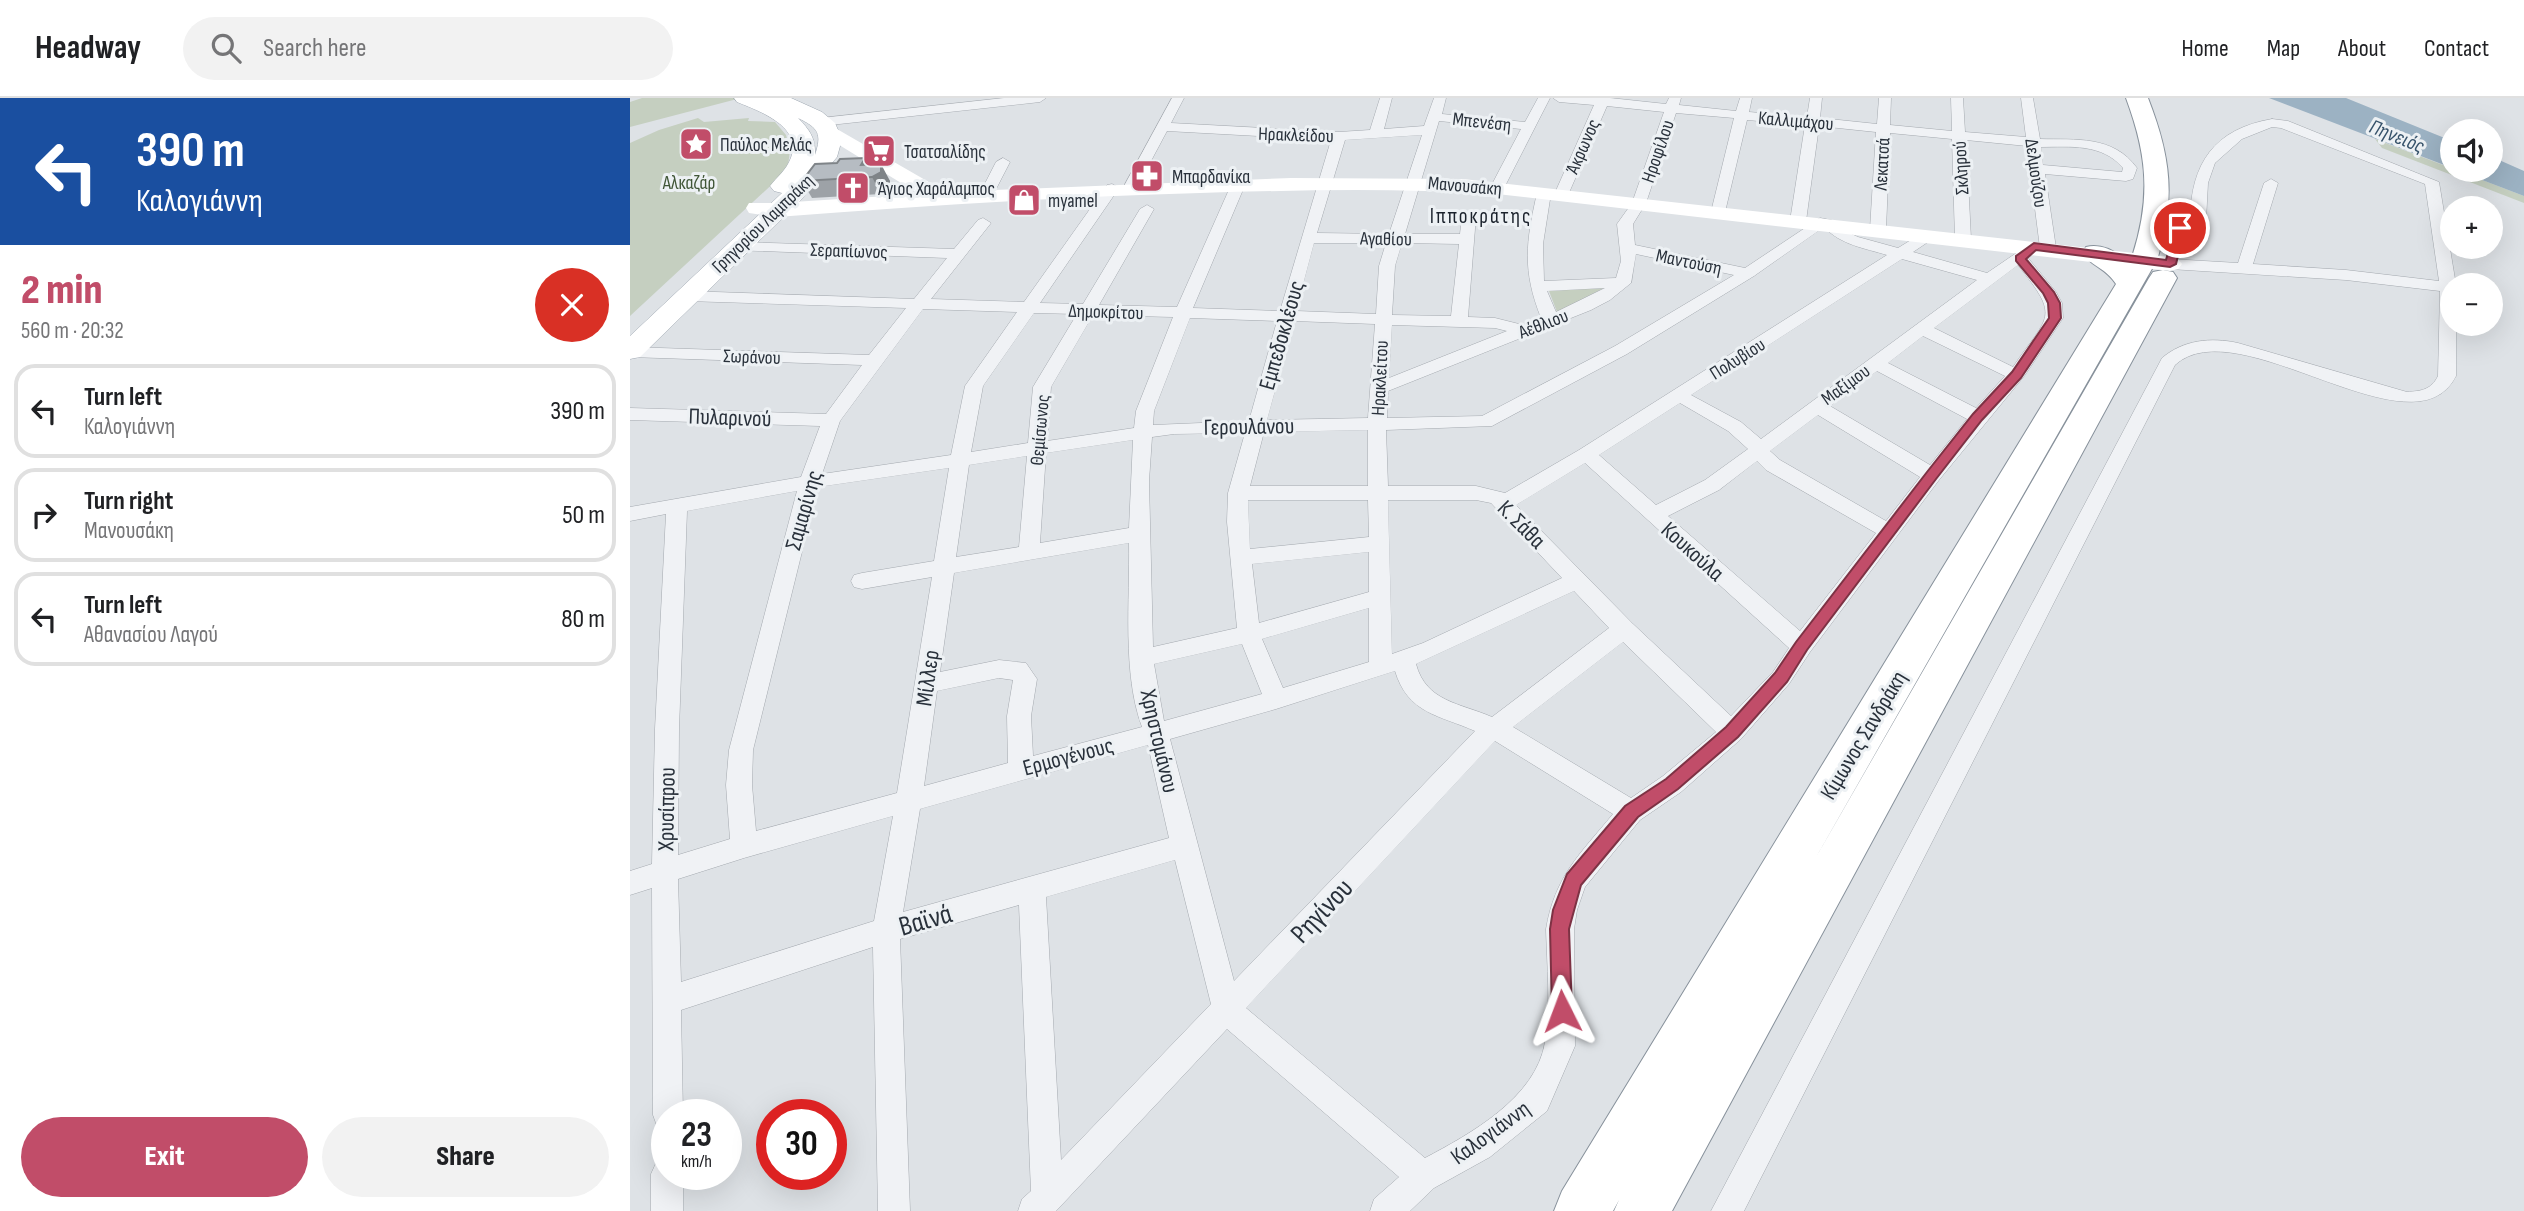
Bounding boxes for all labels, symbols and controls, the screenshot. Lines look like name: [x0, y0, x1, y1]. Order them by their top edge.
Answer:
search box: [183, 17, 673, 80]
text: Headway: [35, 28, 141, 68]
icon: search: [207, 29, 245, 67]
text: Search here: [263, 33, 366, 64]
text: Home: [2181, 34, 2229, 63]
text: Map: [2267, 34, 2300, 63]
text: About: [2338, 34, 2386, 63]
text: Contact: [2424, 34, 2489, 63]
street label: Καλλιμάχου: [1757, 107, 1834, 136]
street label: Μπενέση: [1451, 108, 1512, 137]
water label: Πηνειός: [2366, 114, 2429, 159]
street label: Άκρωνος: [1561, 116, 1606, 178]
street label: Ηροφίλου: [1637, 117, 1680, 186]
map controls: [2440, 119, 2503, 336]
button: sound: [2440, 119, 2503, 182]
text: 390 m: [136, 122, 245, 181]
street label: Ηρακλείδου: [1258, 123, 1334, 148]
place icon: Παύλος Μελάς: [677, 125, 715, 163]
icon: left: [21, 126, 112, 217]
supermarket icon: Τσατσαλίδης: [860, 132, 898, 170]
place label: Παύλος Μελάς: [720, 134, 812, 157]
street label: Λεκατσά: [1870, 137, 1895, 192]
street label: Δελμούζου: [2019, 137, 2052, 209]
street label: Σκληρού: [1949, 140, 1974, 195]
place label: Τσατσαλίδης: [904, 141, 986, 164]
pharmacy icon: Μπαρδανίκα: [1128, 157, 1166, 195]
place label: Μπαρδανίκα: [1172, 166, 1250, 189]
church icon: Άγιος Χαράλαμπος: [834, 169, 872, 207]
street label: Γρηγορίου Λαμπράκη: [707, 170, 819, 278]
park label: Αλκαζάρ: [662, 172, 715, 195]
street label: Μανουσάκη: [1427, 172, 1503, 201]
place label: Άγιος Χαράλαμπος: [878, 178, 995, 201]
shop icon: myamel: [1005, 181, 1043, 219]
text: Καλογιάννη: [136, 182, 263, 221]
place label: myamel: [1048, 190, 1098, 213]
button: +: [2440, 196, 2503, 259]
pin: [2150, 198, 2210, 258]
district label: Ιπποκράτης: [1430, 204, 1532, 229]
icon: arrive: [2161, 209, 2199, 247]
street label: Αγαθίου: [1359, 228, 1412, 251]
street label: Σεραπίωνος: [810, 239, 888, 264]
street label: Μαντούση: [1654, 244, 1724, 281]
text: 2 min: [21, 265, 102, 316]
button: close: [535, 268, 609, 342]
button: −: [2440, 273, 2503, 336]
street label: Εμπεδοκλέους: [1253, 277, 1311, 393]
street label: Δημοκρίτου: [1068, 300, 1144, 325]
street label: Αέθλιου: [1515, 304, 1572, 345]
text: 560 m · 20:32: [21, 317, 124, 345]
street label: Πολυβίου: [1706, 333, 1770, 385]
street label: Ηρακλείτου: [1367, 340, 1394, 416]
street label: Σωράνου: [723, 345, 781, 370]
street label: Μαξίμου: [1817, 360, 1875, 411]
text: Turn left: [84, 382, 162, 413]
icon: left: [25, 392, 63, 430]
street label: Θεμίσωνος: [1026, 394, 1055, 467]
text: 390 m: [550, 396, 605, 427]
street label: Πυλαρινού: [688, 403, 772, 433]
street label: Γερουλάνου: [1203, 412, 1295, 442]
text: Καλογιάννη: [84, 413, 175, 441]
street label: Σαμαρίνης: [779, 467, 829, 553]
text: Turn right: [84, 486, 173, 517]
street label: Κ. Σάθα: [1491, 495, 1552, 555]
icon: right: [25, 496, 63, 534]
text: 50 m: [562, 500, 605, 531]
street label: Κουκούλα: [1655, 516, 1730, 588]
text: Μανουσάκη: [84, 517, 174, 545]
text: Turn left: [84, 590, 162, 621]
icon: left: [25, 600, 63, 638]
text: 80 m: [561, 604, 605, 635]
text: Αθανασίου Λαγού: [84, 621, 218, 649]
street label: Μίλλερ: [910, 648, 946, 708]
street label: Κίμωνος Σανδράκη: [1814, 666, 1913, 805]
street label: Χρηστομάνου: [1133, 686, 1184, 796]
street label: Ερμογένους: [1020, 731, 1117, 783]
street label: Χρυσίπpου: [652, 767, 682, 852]
street label: Ρηγίνου: [1284, 872, 1360, 950]
street label: Βαϊνά: [895, 897, 956, 944]
position arrow: [1525, 974, 1599, 1048]
street label: Καλογιάννη: [1446, 1095, 1536, 1171]
speed limit sign: 30: [756, 1099, 847, 1190]
text: 23: [681, 1114, 712, 1157]
button: Exit: [21, 1117, 308, 1197]
button: Share: [322, 1117, 609, 1197]
text: km/h: [681, 1151, 712, 1172]

